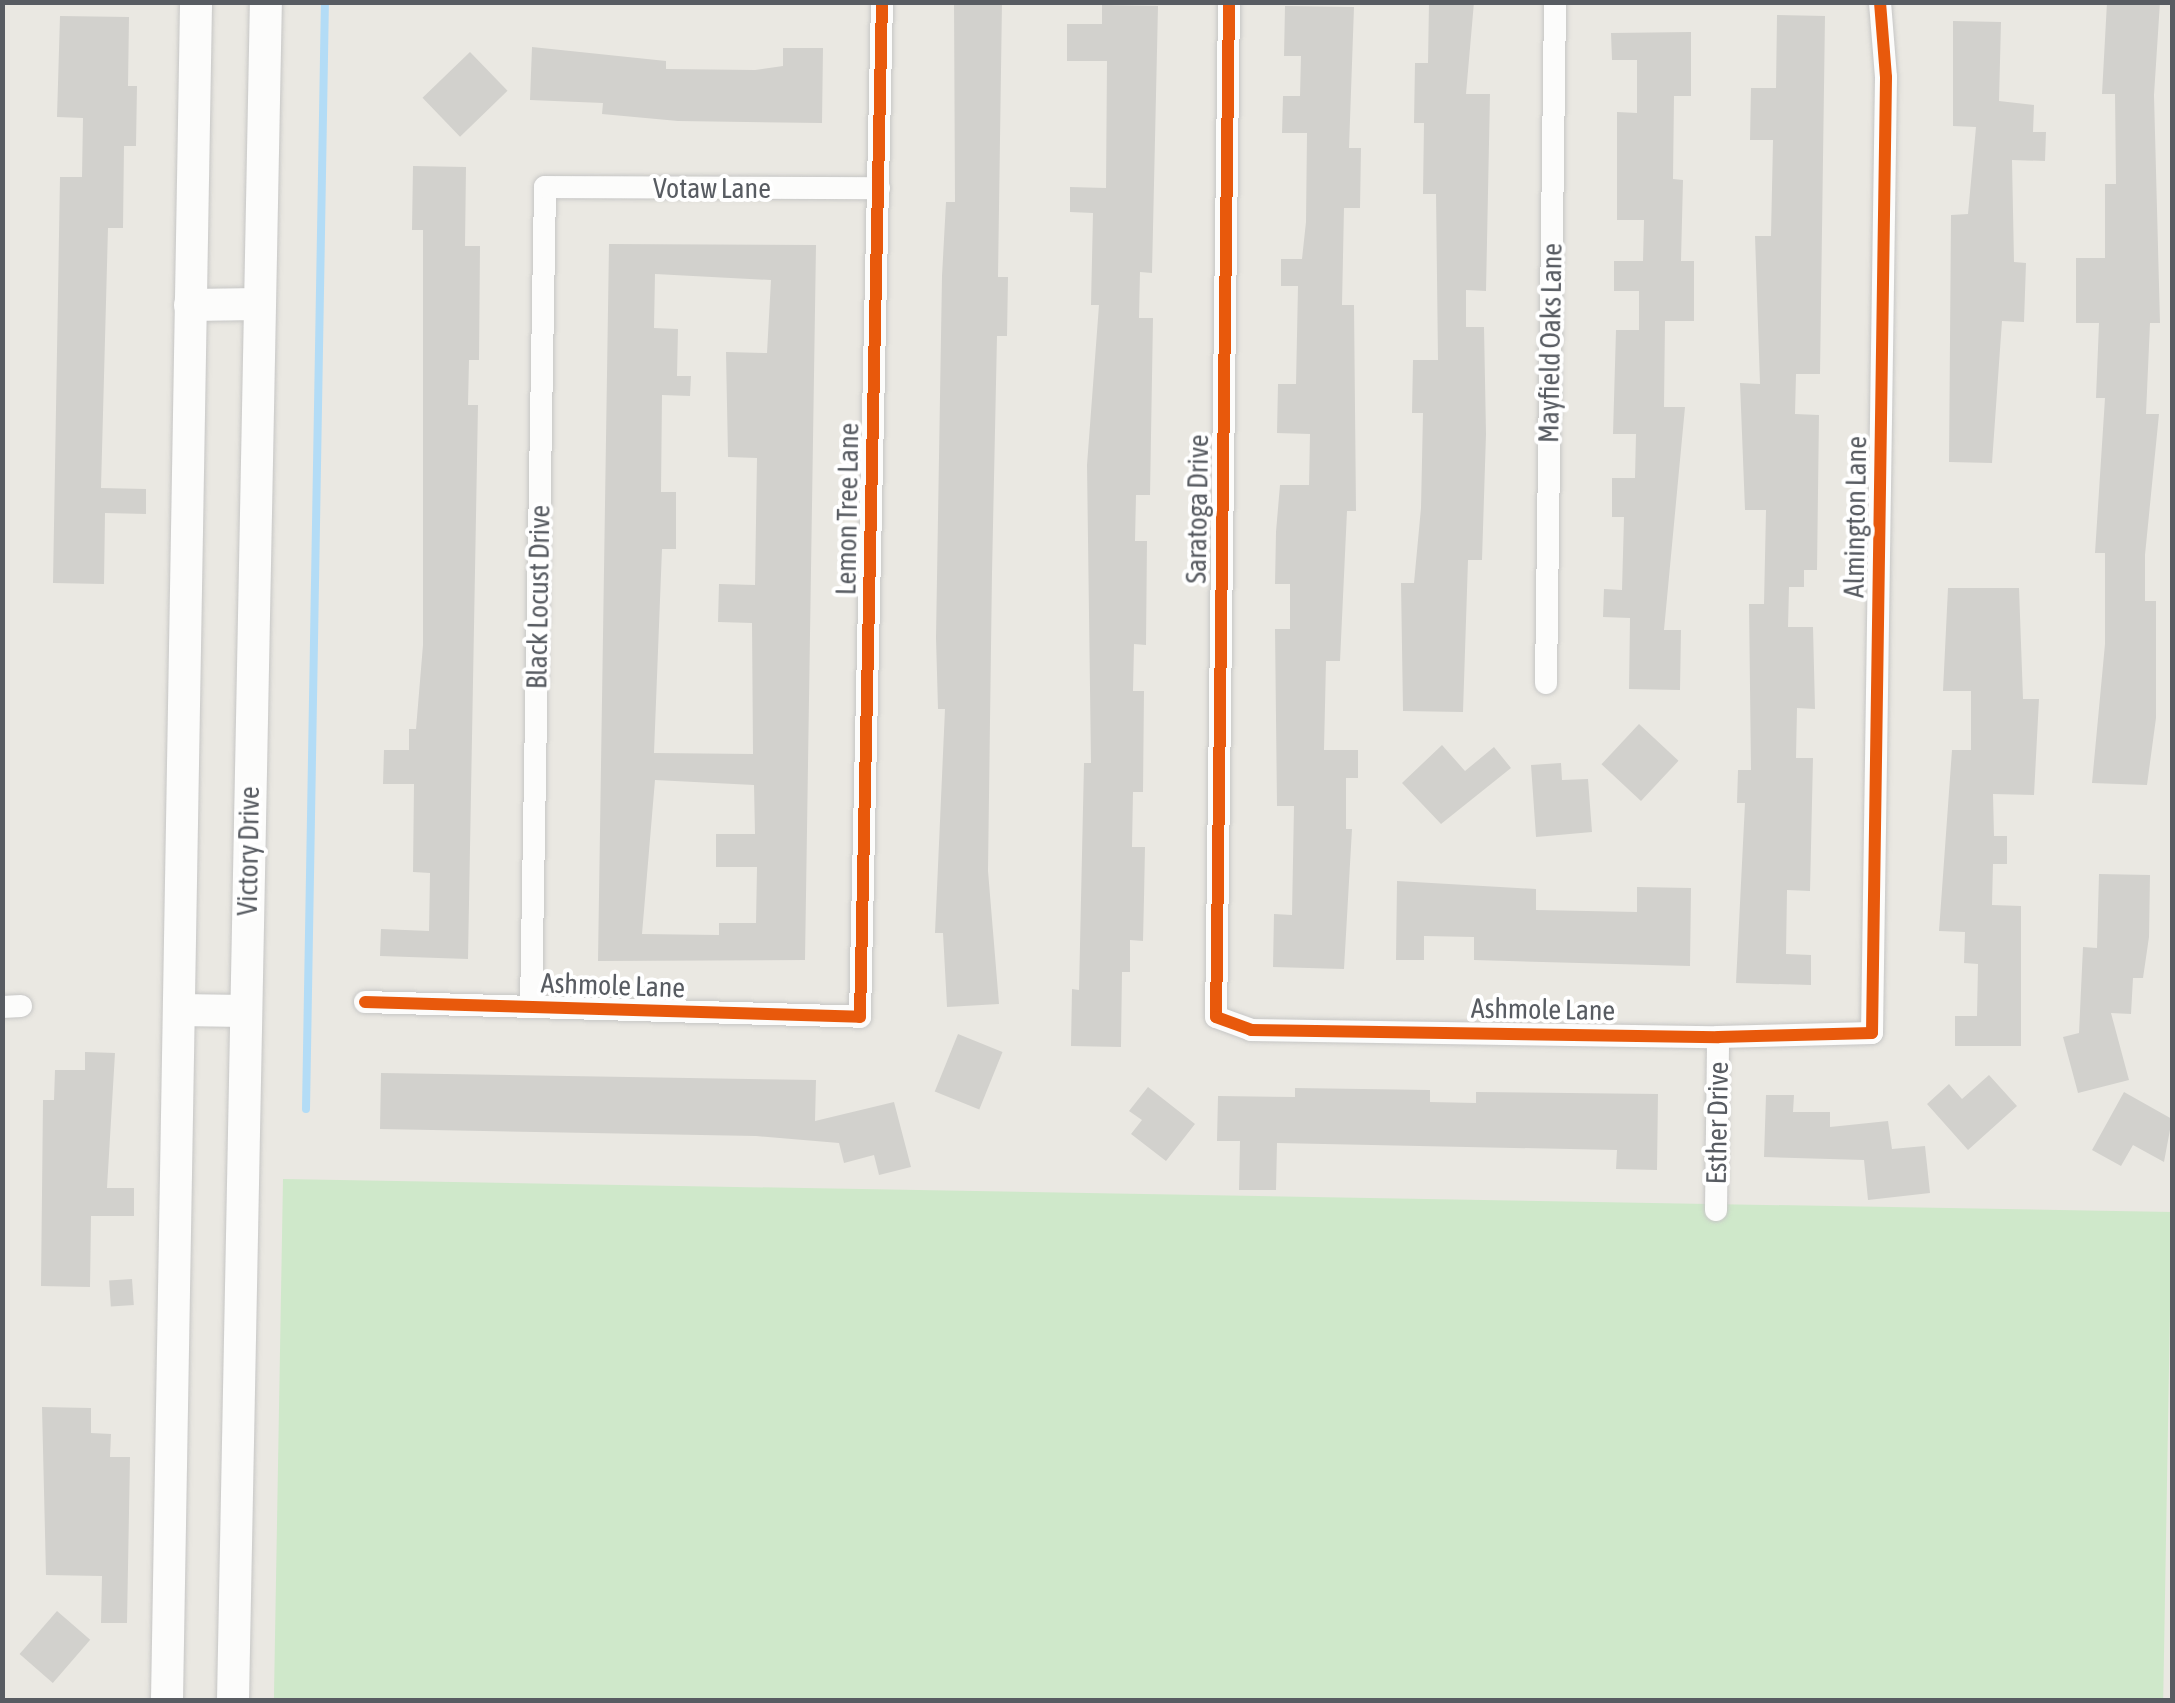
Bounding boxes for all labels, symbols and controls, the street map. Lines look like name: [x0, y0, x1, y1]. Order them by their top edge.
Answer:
street label: Votaw Lane: [653, 171, 771, 205]
street label: Mayfield Oaks Lane: [1531, 243, 1569, 443]
street label: Lemon Tree Lane: [829, 423, 865, 595]
street label: Saratoga Drive: [1179, 434, 1215, 584]
street label: Almington Lane: [1837, 436, 1873, 598]
street label: Black Locust Drive: [520, 505, 556, 689]
street label: Victory Drive: [230, 786, 266, 916]
street label: Ashmole Lane: [540, 966, 686, 1004]
street label: Ashmole Lane: [1471, 991, 1615, 1027]
street label: Esther Drive: [1699, 1061, 1735, 1185]

